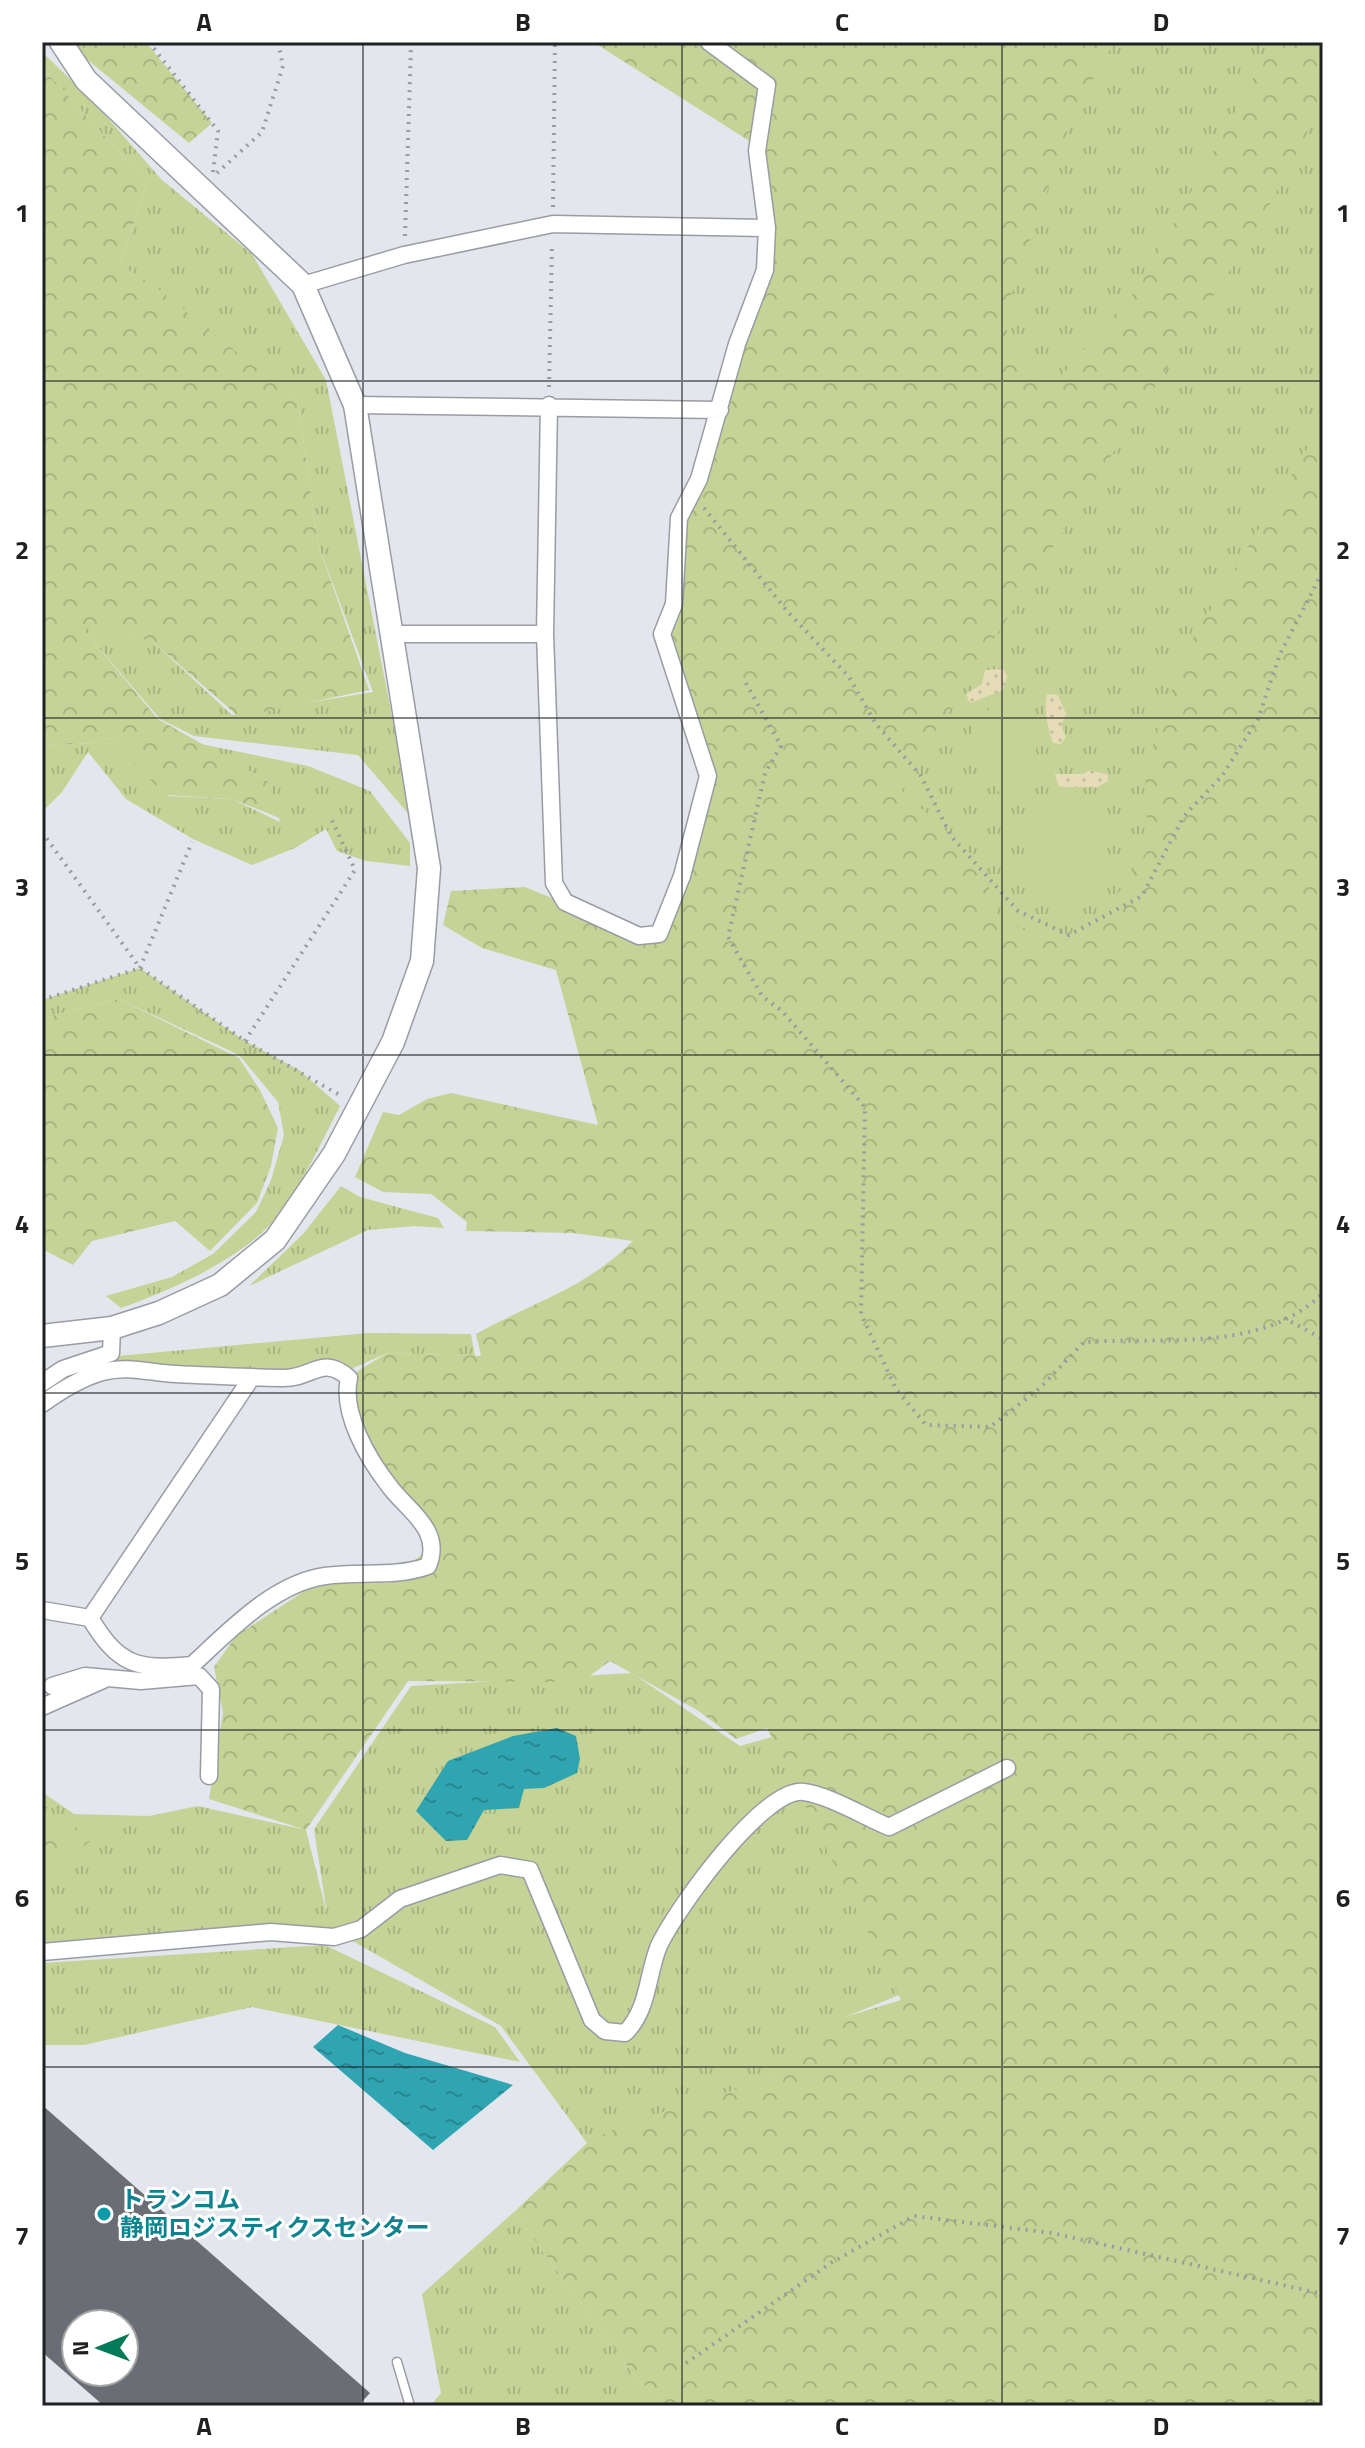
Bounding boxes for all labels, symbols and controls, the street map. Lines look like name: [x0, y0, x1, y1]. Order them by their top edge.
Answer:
text: A: [196, 2, 212, 41]
text: B: [515, 2, 531, 41]
text: C: [835, 2, 849, 41]
text: D: [1153, 2, 1169, 41]
text: 1: [15, 193, 29, 232]
text: 1: [1336, 193, 1350, 232]
text: 2: [15, 530, 29, 569]
text: 2: [1336, 530, 1350, 569]
text: 3: [15, 867, 29, 906]
text: 3: [1336, 867, 1350, 906]
text: 4: [15, 1204, 29, 1243]
text: 4: [1336, 1204, 1350, 1243]
text: 5: [15, 1541, 29, 1580]
text: 5: [1336, 1541, 1350, 1580]
text: 6: [15, 1878, 29, 1917]
text: 6: [1336, 1878, 1350, 1917]
place label: トランコム 静岡ロジスティクスセンター: [120, 2181, 430, 2245]
marker: トランコム 静岡ロジスティクスセンター: [95, 2205, 113, 2223]
text: 7: [15, 2216, 29, 2255]
text: 7: [1336, 2216, 1350, 2255]
north arrow: [60, 2308, 140, 2388]
text: N: [63, 2340, 97, 2356]
text: A: [196, 2406, 212, 2445]
text: B: [515, 2406, 531, 2445]
text: C: [835, 2406, 849, 2445]
text: D: [1153, 2406, 1169, 2445]

